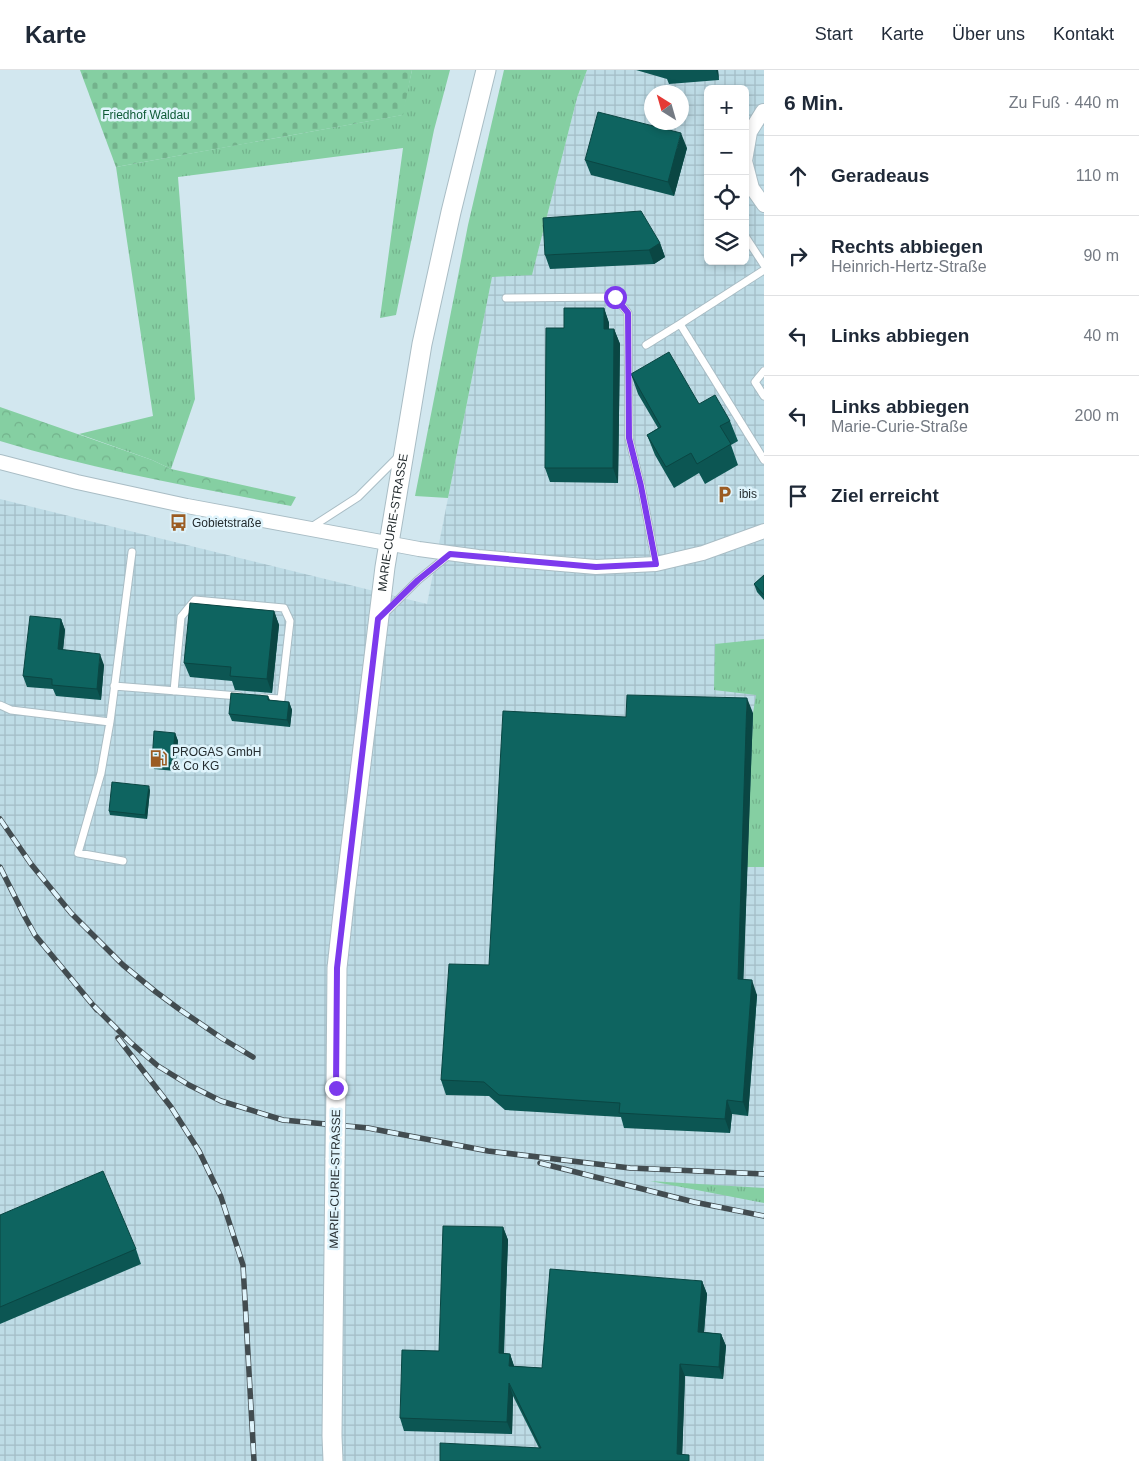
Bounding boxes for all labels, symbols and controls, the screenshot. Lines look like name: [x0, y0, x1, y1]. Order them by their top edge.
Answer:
text: Karte: [25, 21, 86, 48]
text: Start: [815, 24, 853, 44]
text: Karte: [881, 24, 924, 44]
text: Über uns: [952, 24, 1025, 44]
text: Kontakt: [1053, 24, 1114, 44]
north arrow: [644, 85, 689, 130]
map controls: [704, 85, 749, 265]
button: +: [704, 85, 749, 130]
text: 6 Min.: [784, 91, 844, 114]
text: Zu Fuß · 440 m: [1009, 94, 1119, 111]
park label: Friedhof Waldau: [102, 108, 190, 122]
button: −: [704, 130, 749, 175]
icon: ahead: [784, 162, 812, 190]
text: Geradeaus: [831, 165, 929, 186]
text: 110 m: [1076, 167, 1119, 184]
button: locate: [704, 175, 749, 220]
button: layers: [704, 220, 749, 265]
text: Rechts abbiegen: [831, 236, 983, 257]
icon: right: [784, 242, 812, 270]
text: 90 m: [1083, 247, 1119, 264]
text: Heinrich-Hertz-Straße: [831, 258, 987, 275]
route start: [604, 286, 627, 309]
icon: left: [784, 322, 812, 350]
text: Links abbiegen: [831, 325, 969, 346]
text: 40 m: [1083, 327, 1119, 344]
text: Links abbiegen: [831, 396, 969, 417]
icon: left: [784, 402, 812, 430]
text: 200 m: [1075, 407, 1119, 424]
text: Marie-Curie-Straße: [831, 418, 968, 435]
street label: MARIE-CURIE-STRASSE: [375, 453, 411, 592]
icon: arrive: [784, 482, 812, 510]
parking icon: ibis: [715, 484, 735, 504]
text: Ziel erreicht: [831, 485, 939, 506]
place label: ibis: [739, 487, 757, 501]
bus stop icon: Gobietstraße: [168, 513, 188, 533]
place label: Gobietstraße: [192, 516, 262, 530]
place label: PROGAS GmbH & Co KG: [172, 745, 261, 773]
fuel station icon: PROGAS GmbH & Co KG: [148, 749, 168, 769]
route end: [325, 1077, 348, 1100]
street label: MARIE-CURIE-STRASSE: [327, 1109, 343, 1249]

